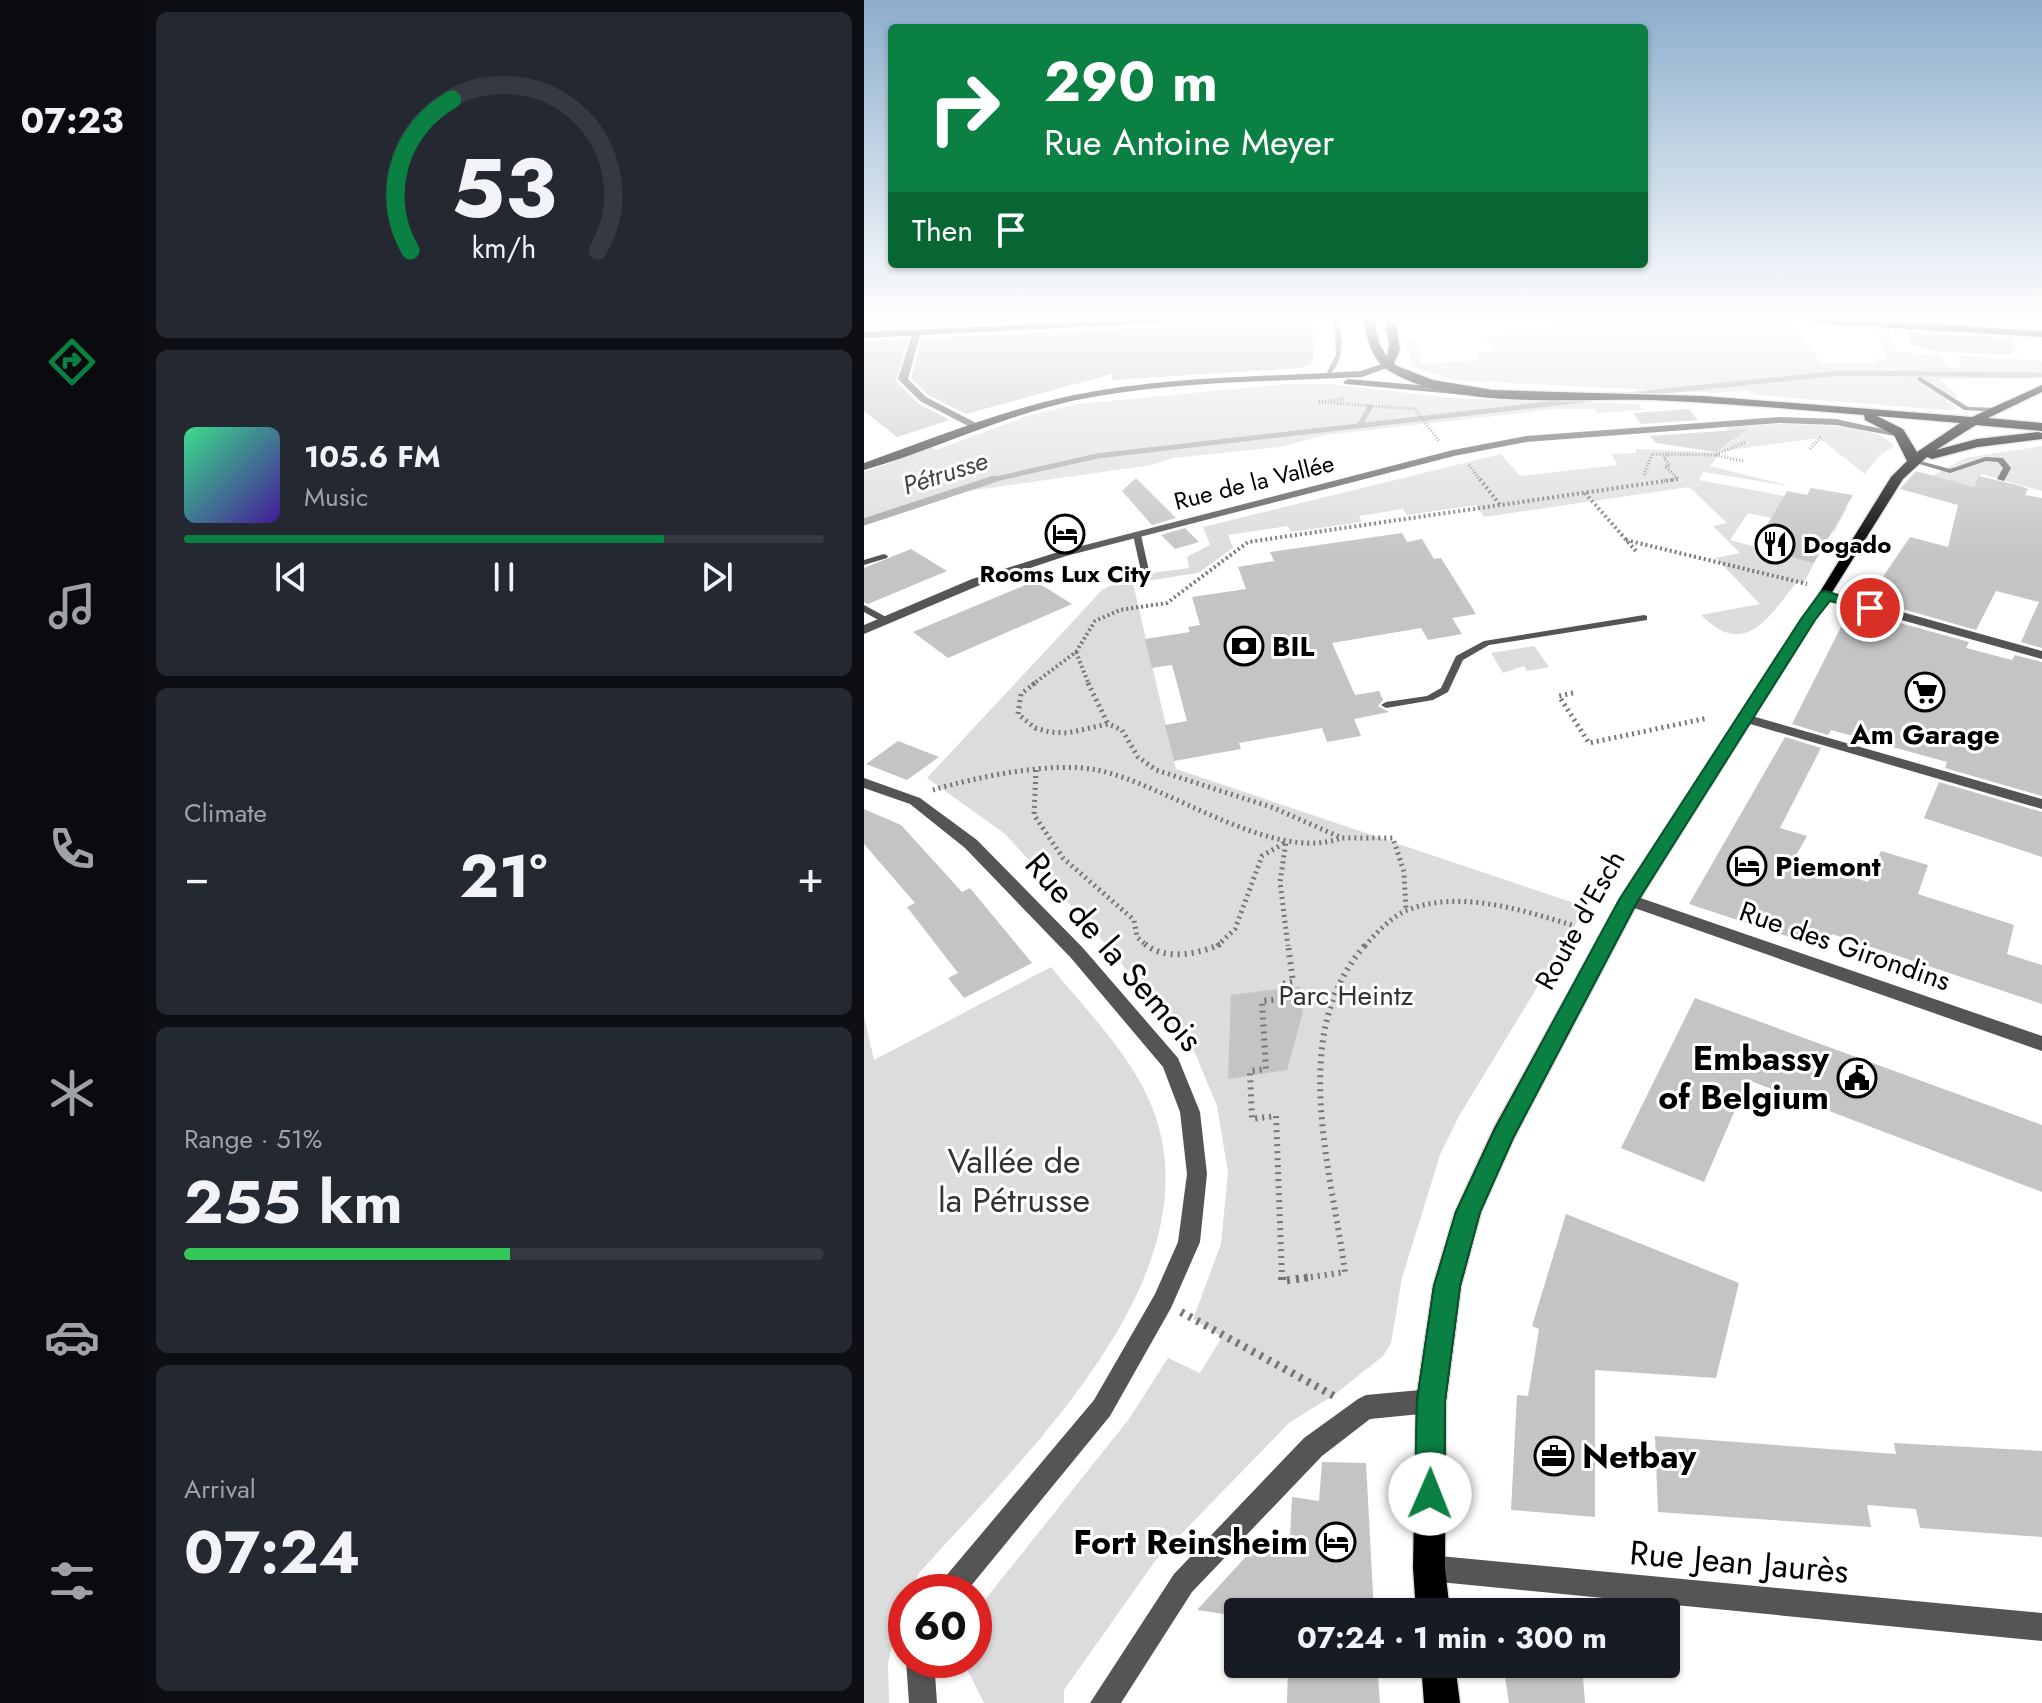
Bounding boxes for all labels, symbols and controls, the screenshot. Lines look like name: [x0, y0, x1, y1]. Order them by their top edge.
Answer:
text: 290 m: [1044, 41, 1218, 122]
icon: right: [912, 56, 1016, 160]
text: 07:23: [20, 94, 124, 146]
text: Rue Antoine Meyer: [1044, 116, 1334, 168]
text: 53: [451, 128, 557, 248]
icon: arrive: [989, 208, 1033, 252]
text: Then: [912, 209, 973, 252]
text: km/h: [472, 227, 536, 269]
icon: directions: [44, 334, 100, 390]
text: 105.6 FM: [304, 435, 441, 478]
water label: Pétrusse: [898, 441, 992, 505]
street label: Rue de la Vallée: [1170, 445, 1338, 519]
text: Music: [304, 478, 368, 516]
hotel icon: Rooms Lux City: [1044, 513, 1086, 555]
restaurant icon: Dogado: [1754, 523, 1796, 565]
place label: Dogado: [1803, 527, 1891, 562]
icon: previous: [269, 555, 313, 599]
icon: pause: [482, 555, 526, 599]
icon: next: [695, 555, 739, 599]
place label: Rooms Lux City: [979, 556, 1151, 591]
pin: [1836, 574, 1904, 642]
icon: music: [44, 578, 100, 634]
icon: arrive: [1848, 586, 1892, 630]
bank icon: BIL: [1223, 625, 1265, 667]
place label: BIL: [1272, 626, 1315, 667]
supermarket icon: Am Garage: [1904, 671, 1946, 713]
place label: Am Garage: [1849, 714, 2000, 755]
text: Climate: [184, 794, 267, 832]
icon: phone: [44, 821, 100, 877]
text: 21°: [460, 833, 547, 920]
street label: Rue de la Semois: [1014, 842, 1214, 1062]
street label: Route d'Esch: [1525, 843, 1635, 997]
text: −: [184, 845, 210, 909]
text: +: [797, 845, 824, 909]
hotel icon: Piemont: [1726, 845, 1768, 887]
place label: Piemont: [1775, 846, 1881, 887]
street label: Rue des Girondins: [1734, 891, 1956, 1001]
park label: Parc Heintz: [1279, 975, 1414, 1016]
place label: Embassy of Belgium: [1658, 1034, 1830, 1122]
public building icon: Embassy of Belgium: [1836, 1057, 1878, 1099]
icon: climate: [44, 1065, 100, 1121]
text: Range · 51%: [184, 1120, 322, 1158]
park label: Vallée de la Pétrusse: [938, 1137, 1090, 1225]
text: 255 km: [184, 1159, 403, 1246]
icon: car: [44, 1309, 100, 1365]
place label: Netbay: [1582, 1432, 1697, 1481]
office icon: Netbay: [1533, 1435, 1575, 1477]
position arrow: [1388, 1452, 1472, 1536]
text: Arrival: [184, 1470, 256, 1508]
text: 07:24: [184, 1509, 360, 1596]
place label: Fort Reinsheim: [1073, 1518, 1308, 1567]
hotel icon: Fort Reinsheim: [1315, 1521, 1357, 1563]
street label: Rue Jean Jaurès: [1628, 1528, 1850, 1596]
icon: filters: [44, 1553, 100, 1609]
speed limit sign: 60: [888, 1574, 992, 1678]
text: 07:24 · 1 min · 300 m: [1297, 1616, 1607, 1659]

